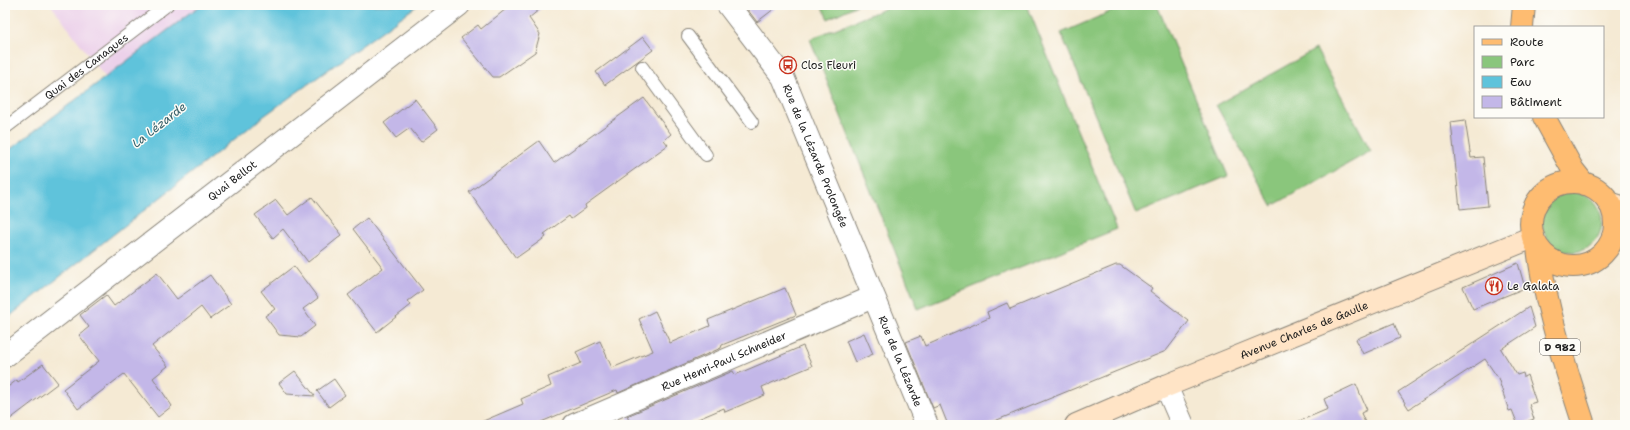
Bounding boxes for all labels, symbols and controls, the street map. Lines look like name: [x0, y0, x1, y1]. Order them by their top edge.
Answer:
legend: [1474, 26, 1604, 118]
street label: Quai des Canaques: [42, 30, 131, 103]
text: Route: [1510, 34, 1544, 50]
text: Parc: [1510, 54, 1535, 70]
bus stop icon: Clos Fleuri: [778, 55, 798, 75]
place label: Clos Fleuri: [801, 58, 856, 73]
text: Eau: [1510, 74, 1532, 90]
street label: Rue de la Lézarde Prolongée: [779, 82, 852, 230]
text: Bâtiment: [1510, 94, 1562, 110]
water label: La Lézarde: [128, 99, 190, 151]
street label: Quai Bellot: [205, 157, 260, 205]
restaurant icon: Le Galata: [1484, 276, 1504, 296]
place label: Le Galata: [1507, 279, 1559, 294]
street label: Avenue Charles de Gaulle: [1238, 298, 1371, 363]
street label: Rue de la Lézarde: [875, 314, 926, 409]
street label: Rue Henri-Paul Schneider: [659, 328, 789, 395]
road number: D 982: [1540, 339, 1580, 355]

